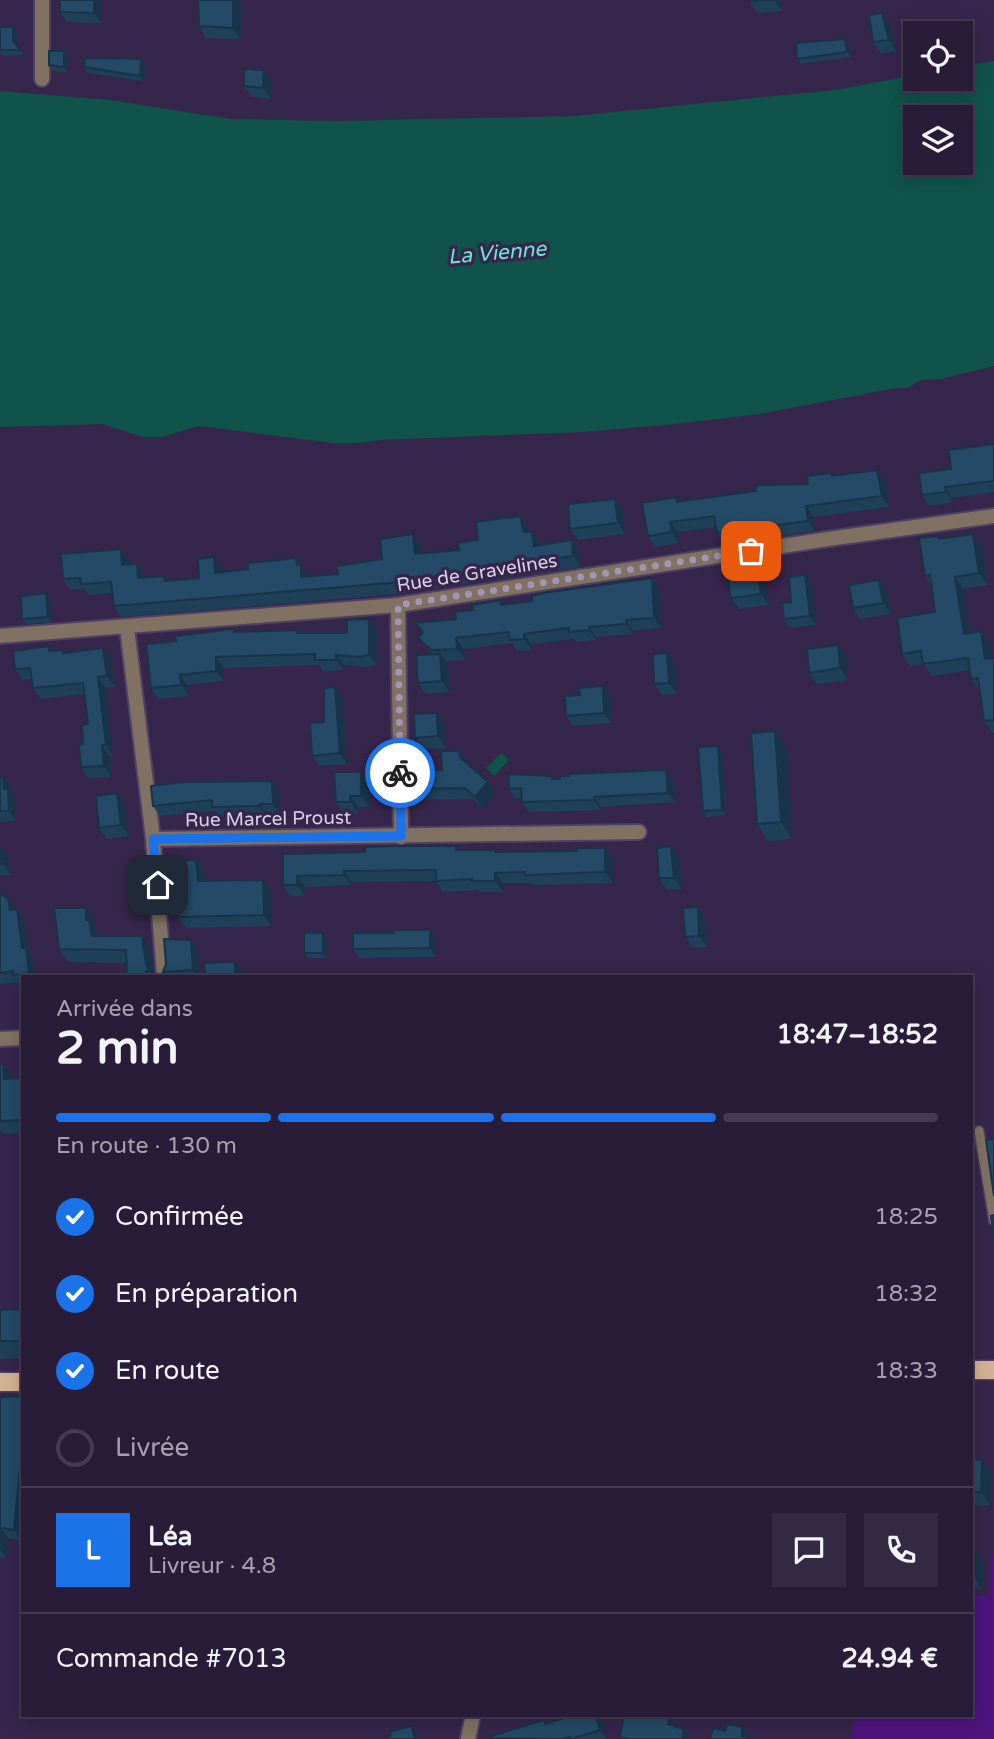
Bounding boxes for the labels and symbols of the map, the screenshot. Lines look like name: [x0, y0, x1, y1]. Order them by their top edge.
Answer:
water label: La Vienne: [447, 236, 548, 270]
pin: [721, 521, 781, 581]
street label: Rue de Gravelines: [395, 549, 559, 597]
courier: [365, 738, 435, 808]
street label: Rue Marcel Proust: [185, 807, 351, 831]
pin: [128, 855, 188, 915]

